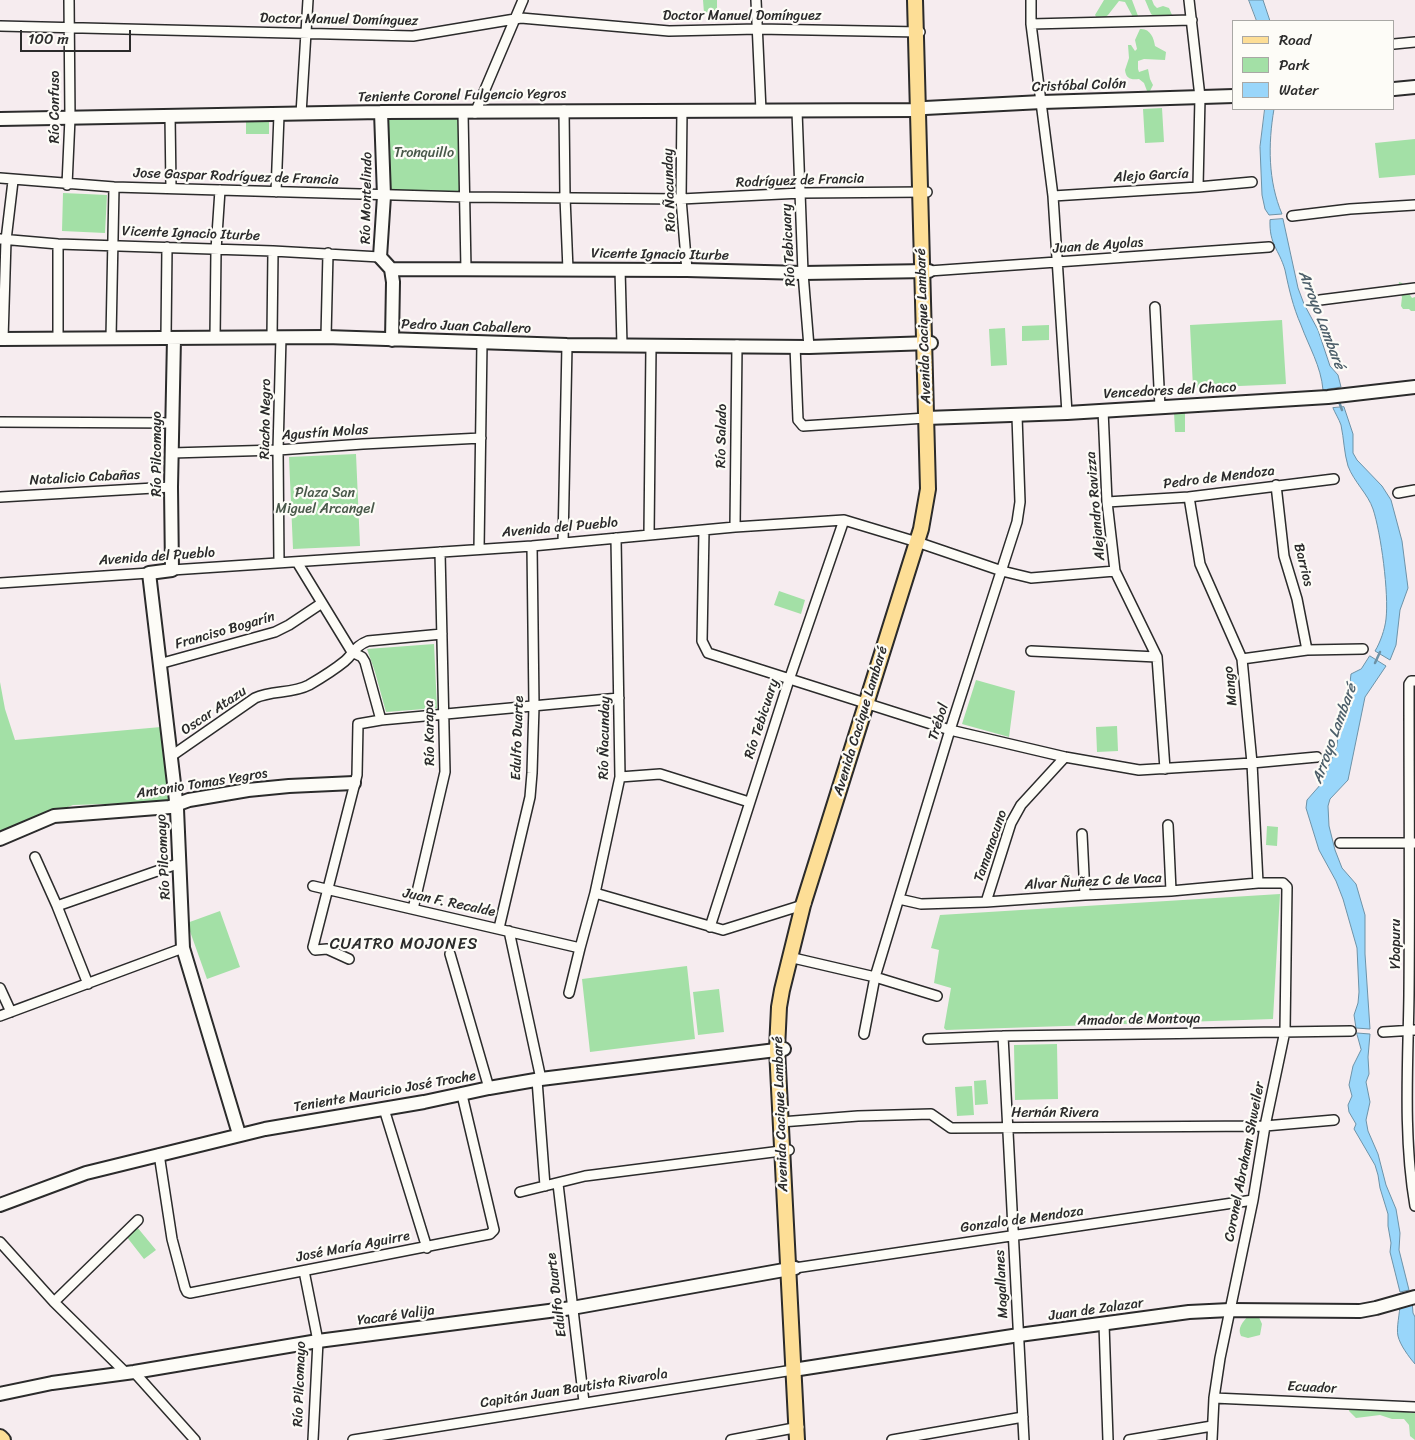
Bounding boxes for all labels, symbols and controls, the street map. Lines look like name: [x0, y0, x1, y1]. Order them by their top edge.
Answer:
street label: Doctor Manuel Domínguez: [663, 8, 821, 24]
street label: Doctor Manuel Domínguez: [260, 10, 418, 30]
scale bar: [22, 20, 134, 52]
legend: [1232, 20, 1395, 110]
text: 100 m: [28, 26, 69, 52]
text: Road: [1279, 27, 1311, 53]
text: Park: [1279, 52, 1310, 78]
street label: Río Confuso: [47, 71, 63, 143]
street label: Cristóbal Colón: [1032, 76, 1126, 96]
text: Water: [1279, 77, 1319, 103]
street label: Teniente Coronel Fulgencio Yegros: [358, 86, 566, 106]
park label: Tronquillo: [394, 145, 454, 161]
street label: Río Ñacunday: [660, 148, 680, 232]
street label: Río Montelindo: [358, 152, 376, 244]
street label: Jose Gaspar Rodríguez de Francia: [133, 165, 339, 189]
street label: Alejo García: [1113, 166, 1189, 186]
street label: Rodríguez de Francia: [736, 170, 864, 192]
street label: Río Tebicuary: [778, 203, 800, 287]
street label: Vicente Ignacio Iturbe: [122, 223, 260, 245]
street label: Juan de Ayolas: [1052, 234, 1144, 258]
street label: Vicente Ignacio Iturbe: [591, 245, 729, 265]
street label: Avenida Cacique Lambaré: [913, 248, 935, 404]
water label: Arroyo Lambaré: [1294, 268, 1348, 372]
street label: Pedro Juan Caballero: [401, 316, 531, 338]
street label: Riacho Negro: [257, 378, 275, 460]
street label: Vencedores del Chaco: [1103, 379, 1237, 403]
street label: Río Salado: [713, 404, 731, 468]
street label: Río Pilcomayo: [149, 411, 165, 497]
street label: Agustín Molas: [281, 422, 369, 444]
street label: Alejandro Ravizza: [1083, 451, 1109, 561]
street label: Pedro de Mendoza: [1162, 463, 1276, 493]
street label: Natalicio Cabañas: [29, 467, 141, 489]
park label: Plaza San Miguel Arcangel: [275, 485, 375, 518]
street label: Avenida del Pueblo: [501, 515, 619, 541]
street label: Barrios: [1290, 542, 1316, 588]
street label: Avenida del Pueblo: [98, 545, 216, 569]
street label: Franciso Bogarín: [173, 609, 277, 653]
street label: Avenida Cacique Lambaré: [830, 644, 892, 798]
street label: Mango: [1221, 665, 1241, 707]
street label: Río Tebicuary: [741, 677, 783, 761]
water label: Arroyo Lambaré: [1309, 682, 1361, 786]
street label: Oscar Atazu: [178, 683, 250, 739]
street label: Edulfo Duarte: [508, 695, 528, 781]
street label: Río Ñacunday: [596, 696, 614, 780]
street label: Río Karapa: [421, 700, 439, 766]
street label: Trébol: [925, 701, 953, 743]
street label: Antonio Tomas Yegros: [135, 765, 269, 803]
street label: Tamanacuno: [971, 808, 1011, 884]
street label: Río Pilcomayo: [153, 814, 175, 900]
street label: Alvar Ñuñez C de Vaca: [1024, 870, 1162, 894]
street label: Juan F. Recalde: [401, 885, 497, 921]
street label: Ybapuru: [1388, 919, 1404, 969]
district label: CUATRO MOJONES: [328, 935, 480, 955]
street label: Amador de Montoya: [1078, 1011, 1200, 1029]
street label: Avenida Cacique Lambaré: [770, 1036, 792, 1192]
street label: Teniente Mauricio José Troche: [292, 1068, 478, 1116]
street label: Coronel Abraham Shweiler: [1221, 1081, 1269, 1243]
street label: Hernán Rivera: [1011, 1105, 1099, 1121]
street label: Gonzalo de Mendoza: [959, 1203, 1085, 1237]
street label: José María Aguirre: [295, 1228, 411, 1266]
street label: Magallanes: [992, 1249, 1012, 1319]
street label: Edulfo Duarte: [543, 1252, 571, 1338]
street label: Juan de Zalazar: [1048, 1295, 1144, 1325]
street label: Yacaré Valija: [356, 1302, 436, 1330]
street label: Río Pilcomayo: [290, 1341, 310, 1427]
street label: Capitán Juan Bautista Rivarola: [479, 1366, 669, 1412]
street label: Ecuador: [1287, 1378, 1337, 1398]

